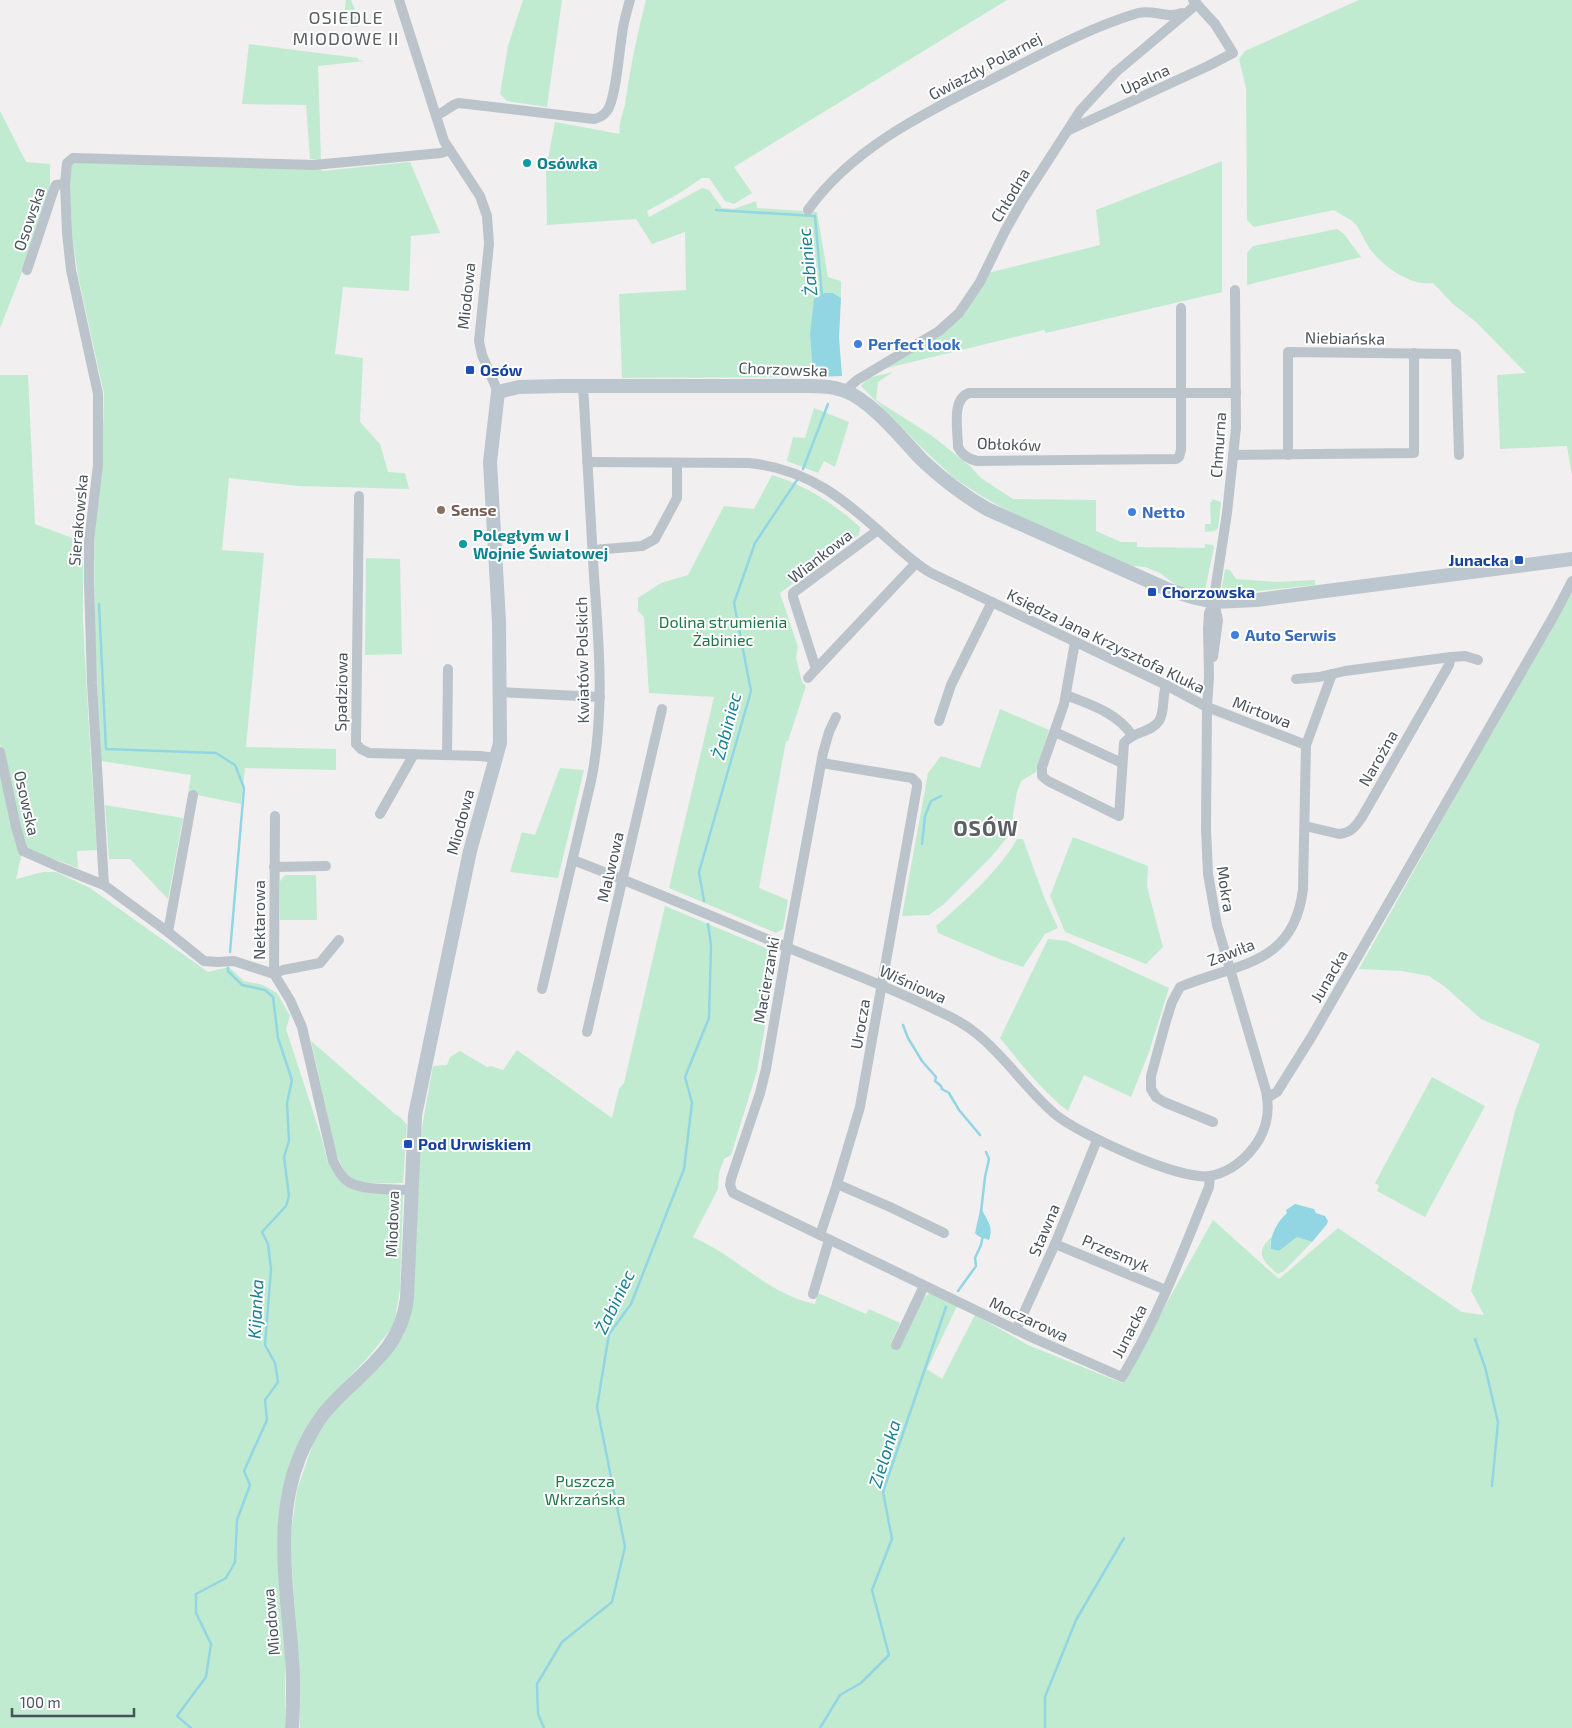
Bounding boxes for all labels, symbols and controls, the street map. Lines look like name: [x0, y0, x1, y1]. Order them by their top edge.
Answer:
district label: OSIEDLE MIODOWE II: [292, 6, 400, 49]
street label: Gwiazdy Polarnej: [925, 28, 1045, 104]
street label: Upalna: [1117, 59, 1172, 98]
place label: Osówka: [537, 153, 598, 172]
marker: Osówka: [521, 157, 533, 169]
street label: Chłodna: [986, 164, 1033, 225]
street label: Osowska: [9, 184, 48, 253]
water label: Żabiniec: [792, 227, 822, 297]
street label: Miodowa: [453, 262, 478, 330]
street label: Niebiańska: [1305, 327, 1385, 348]
place label: Perfect look: [868, 334, 960, 353]
marker: Perfect look: [852, 338, 864, 350]
street label: Chorzowska: [738, 357, 828, 380]
place label: Osów: [480, 360, 523, 379]
marker: Osów: [464, 364, 476, 376]
street label: Chmurna: [1206, 411, 1229, 479]
street label: Obłoków: [977, 433, 1041, 454]
street label: Sierakowska: [64, 473, 91, 567]
place label: Sense: [451, 500, 497, 519]
place label: Netto: [1142, 502, 1185, 521]
marker: Sense: [435, 504, 447, 516]
marker: Netto: [1126, 506, 1138, 518]
place label: Poległym w I Wojnie Światowej: [473, 525, 608, 562]
street label: Wiankowa: [784, 525, 856, 587]
marker: Poległym w I Wojnie Światowej: [457, 538, 469, 550]
place label: Junacka: [1449, 550, 1509, 569]
marker: Junacka: [1513, 554, 1525, 566]
place label: Chorzowska: [1162, 582, 1255, 601]
street label: Księdza Jana Krzysztofa Kluka: [1004, 584, 1208, 697]
marker: Chorzowska: [1146, 586, 1158, 598]
street label: Kwiatów Polskich: [571, 596, 592, 724]
park label: Dolina strumienia Żabiniec: [659, 612, 787, 649]
place label: Auto Serwis: [1245, 625, 1336, 644]
marker: Auto Serwis: [1229, 629, 1241, 641]
street label: Spadziowa: [330, 652, 351, 732]
water label: Żabiniec: [707, 690, 746, 762]
street label: Mirtowa: [1230, 692, 1294, 731]
street label: Narożna: [1354, 726, 1401, 789]
street label: Osowska: [11, 769, 44, 837]
street label: Miodowa: [442, 787, 477, 857]
district label: OSÓW: [953, 815, 1019, 840]
street label: Malwowa: [592, 830, 627, 904]
street label: Mokra: [1213, 864, 1240, 913]
street label: Nektarowa: [249, 880, 268, 960]
street label: Zawiła: [1205, 934, 1257, 969]
street label: Macierzanki: [749, 935, 783, 1025]
street label: Junacka: [1306, 946, 1351, 1005]
street label: Wiśniowa: [877, 960, 950, 1007]
street label: Urocza: [846, 997, 873, 1051]
place label: Pod Urwiskiem: [418, 1134, 531, 1153]
marker: Pod Urwiskiem: [402, 1138, 414, 1150]
street label: Miodowa: [381, 1190, 402, 1258]
street label: Stawna: [1024, 1201, 1063, 1259]
street label: Przesmyk: [1080, 1230, 1153, 1275]
water label: Żabiniec: [589, 1266, 639, 1337]
water label: Kijanka: [242, 1278, 268, 1339]
street label: Moczarowa: [987, 1292, 1072, 1345]
street label: Junacka: [1107, 1301, 1150, 1361]
water label: Zielonka: [863, 1417, 905, 1490]
park label: Puszcza Wkrzańska: [544, 1471, 626, 1508]
street label: Miodowa: [258, 1588, 283, 1656]
scale bar: [12, 1686, 135, 1718]
text: 100 m: [20, 1693, 61, 1711]

